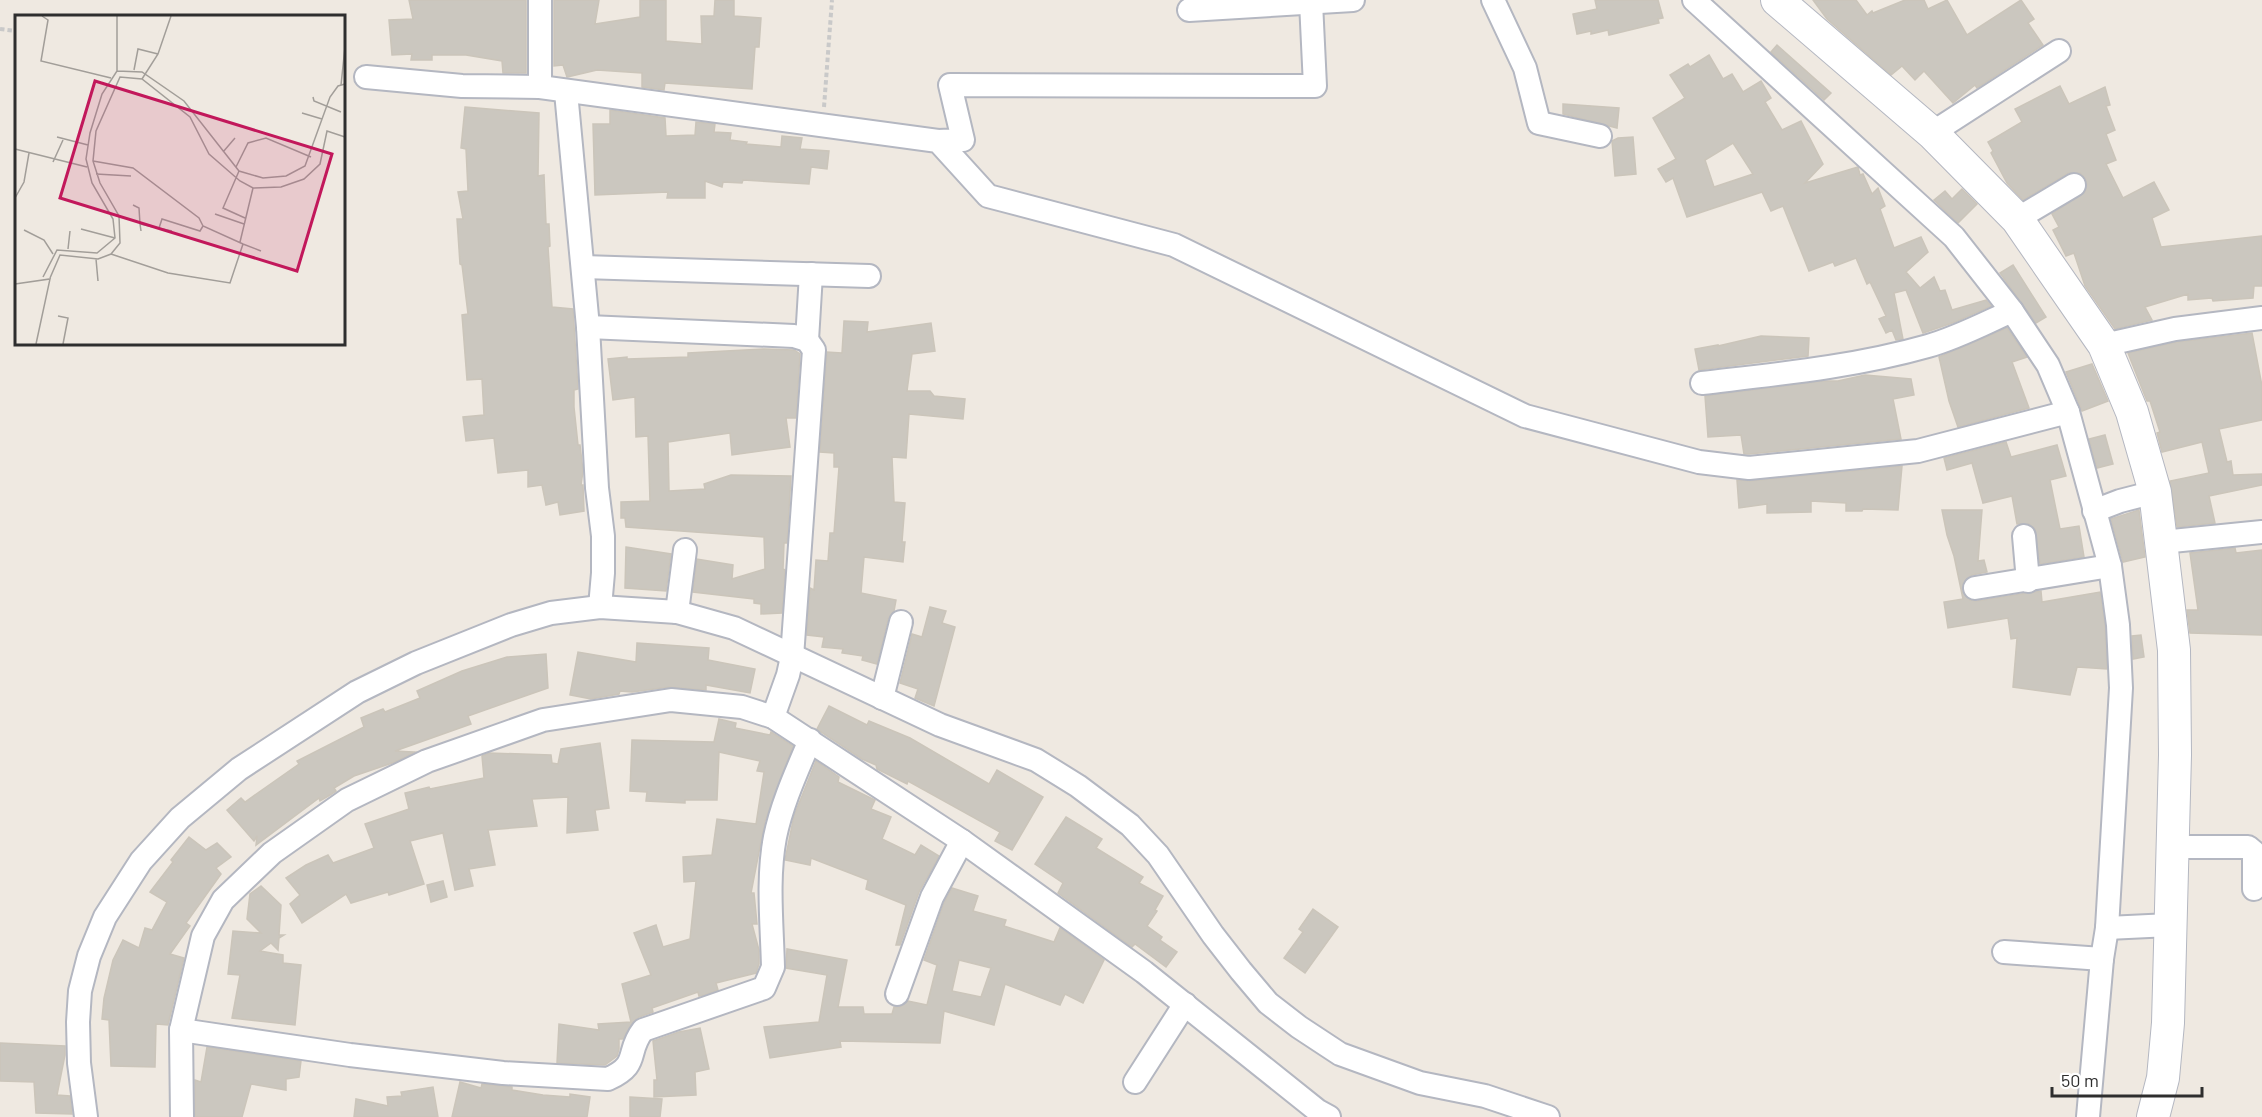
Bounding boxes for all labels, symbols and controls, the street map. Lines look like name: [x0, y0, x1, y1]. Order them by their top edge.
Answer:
inset map: [15, 15, 345, 345]
scale bar: [2052, 1060, 2202, 1098]
text: 50 m: [2061, 1069, 2099, 1091]

